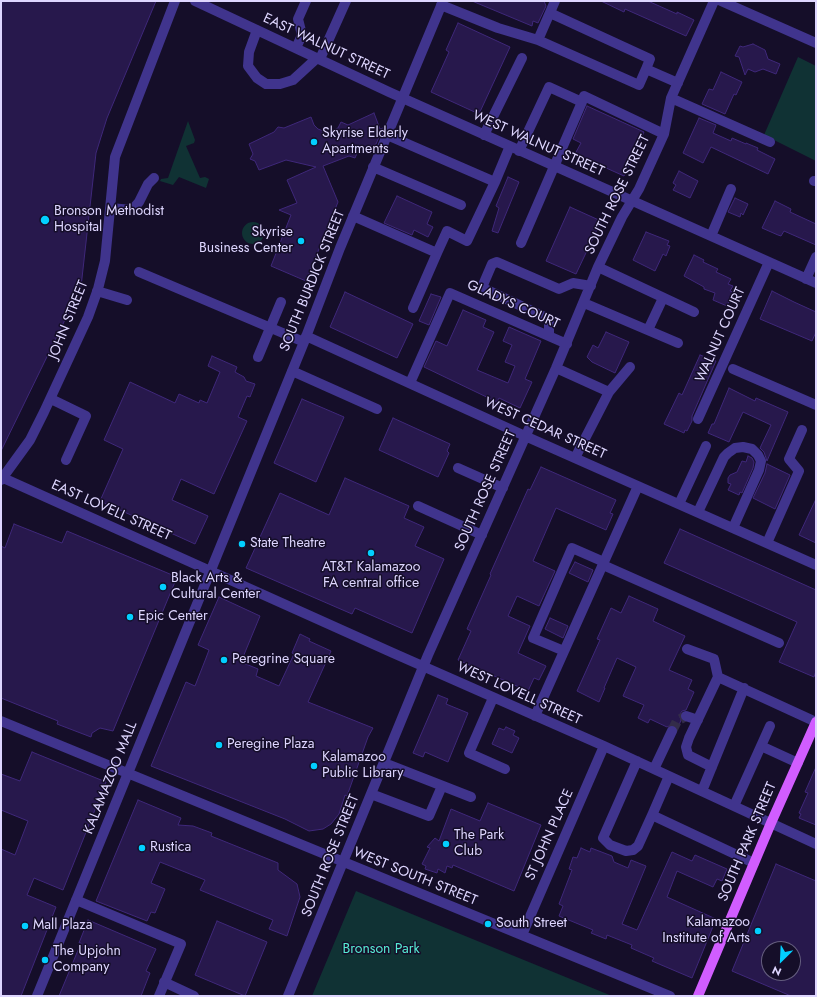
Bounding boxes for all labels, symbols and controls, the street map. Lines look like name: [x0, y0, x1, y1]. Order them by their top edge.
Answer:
street label: EAST WALNUT STREET: [260, 10, 392, 84]
street label: WEST WALNUT STREET: [470, 107, 606, 181]
place label: Skyrise Elderly Apartments: [322, 126, 408, 158]
street label: SOUTH ROSE STREET: [582, 133, 654, 257]
marker: Skyrise Elderly Apartments: [309, 137, 319, 147]
place label: Bronson Methodist Hospital: [54, 204, 164, 236]
street label: SOUTH BURDICK STREET: [277, 208, 349, 354]
marker: Bronson Methodist Hospital: [39, 214, 51, 226]
place label: Skyrise Business Center: [199, 225, 293, 258]
marker: Skyrise Business Center: [296, 236, 306, 246]
street label: GLADYS COURT: [464, 277, 562, 333]
street label: JOHN STREET: [46, 278, 92, 362]
street label: WALNUT COURT: [693, 285, 749, 385]
street label: WEST CEDAR STREET: [481, 395, 609, 463]
street label: SOUTH ROSE STREET: [452, 428, 520, 554]
street label: EAST LOVELL STREET: [48, 477, 174, 545]
place label: State Theatre: [250, 536, 326, 552]
marker: State Theatre: [237, 539, 247, 549]
marker: AT&T Kalamazoo FA central office: [366, 548, 376, 558]
place label: AT&T Kalamazoo FA central office: [322, 560, 420, 592]
place label: Black Arts & Cultural Center: [171, 571, 260, 604]
marker: Black Arts & Cultural Center: [158, 582, 168, 592]
place label: Epic Center: [138, 609, 208, 625]
marker: Epic Center: [125, 612, 135, 622]
place label: Peregrine Square: [232, 652, 335, 668]
marker: Peregrine Square: [219, 655, 229, 665]
street label: WEST LOVELL STREET: [454, 659, 584, 729]
street label: KALAMAZOO MALL: [81, 719, 141, 837]
place label: Peregine Plaza: [227, 737, 314, 753]
marker: Peregine Plaza: [214, 740, 224, 750]
place label: Kalamazoo Public Library: [322, 750, 403, 782]
marker: Kalamazoo Public Library: [309, 761, 319, 771]
street label: SOUTH PARK STREET: [715, 780, 781, 904]
street label: ST JOHN PLACE: [522, 787, 578, 883]
street label: SOUTH ROSE STREET: [299, 792, 363, 920]
place label: The Park Club: [454, 828, 504, 860]
marker: The Park Club: [441, 839, 451, 849]
place label: Rustica: [150, 840, 191, 856]
marker: Rustica: [137, 843, 147, 853]
street label: WEST SOUTH STREET: [351, 844, 479, 910]
place label: Kalamazoo Institute of Arts: [662, 915, 750, 948]
place label: South Street: [496, 916, 567, 932]
place label: Mall Plaza: [33, 918, 93, 934]
marker: South Street: [483, 919, 493, 929]
marker: Mall Plaza: [20, 921, 30, 931]
marker: Kalamazoo Institute of Arts: [753, 926, 763, 936]
north arrow: [761, 941, 801, 981]
park label: Bronson Park: [342, 942, 420, 958]
place label: The Upjohn Company: [53, 944, 121, 976]
marker: The Upjohn Company: [40, 955, 50, 965]
text: N: [769, 962, 784, 980]

